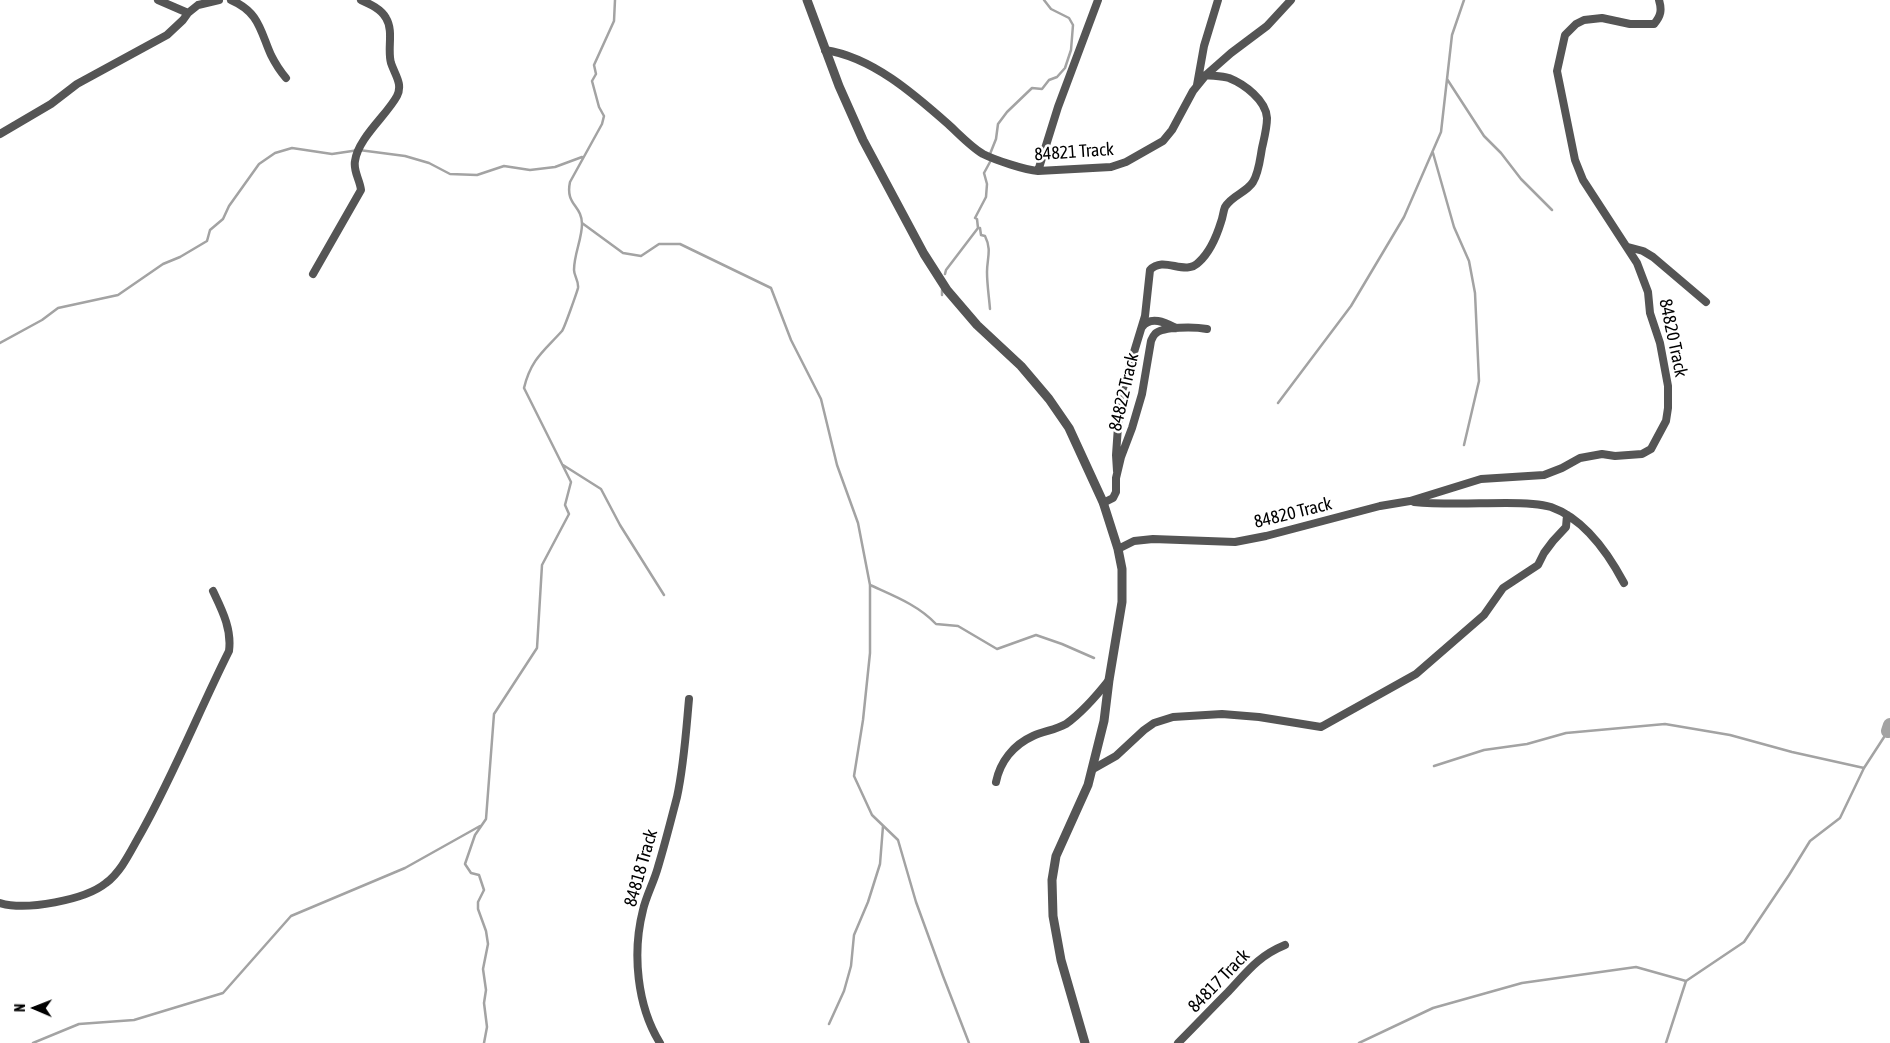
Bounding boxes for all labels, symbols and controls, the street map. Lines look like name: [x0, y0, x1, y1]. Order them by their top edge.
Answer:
street label: 84821 Track: [1034, 138, 1114, 166]
street label: 84820 Track: [1654, 297, 1692, 379]
street label: 84822 Track: [1105, 351, 1143, 433]
street label: 84820 Track: [1252, 493, 1334, 533]
street label: 84818 Track: [620, 827, 662, 909]
street label: 84817 Track: [1184, 945, 1254, 1017]
north arrow: [10, 983, 60, 1033]
text: N: [12, 1003, 28, 1012]

